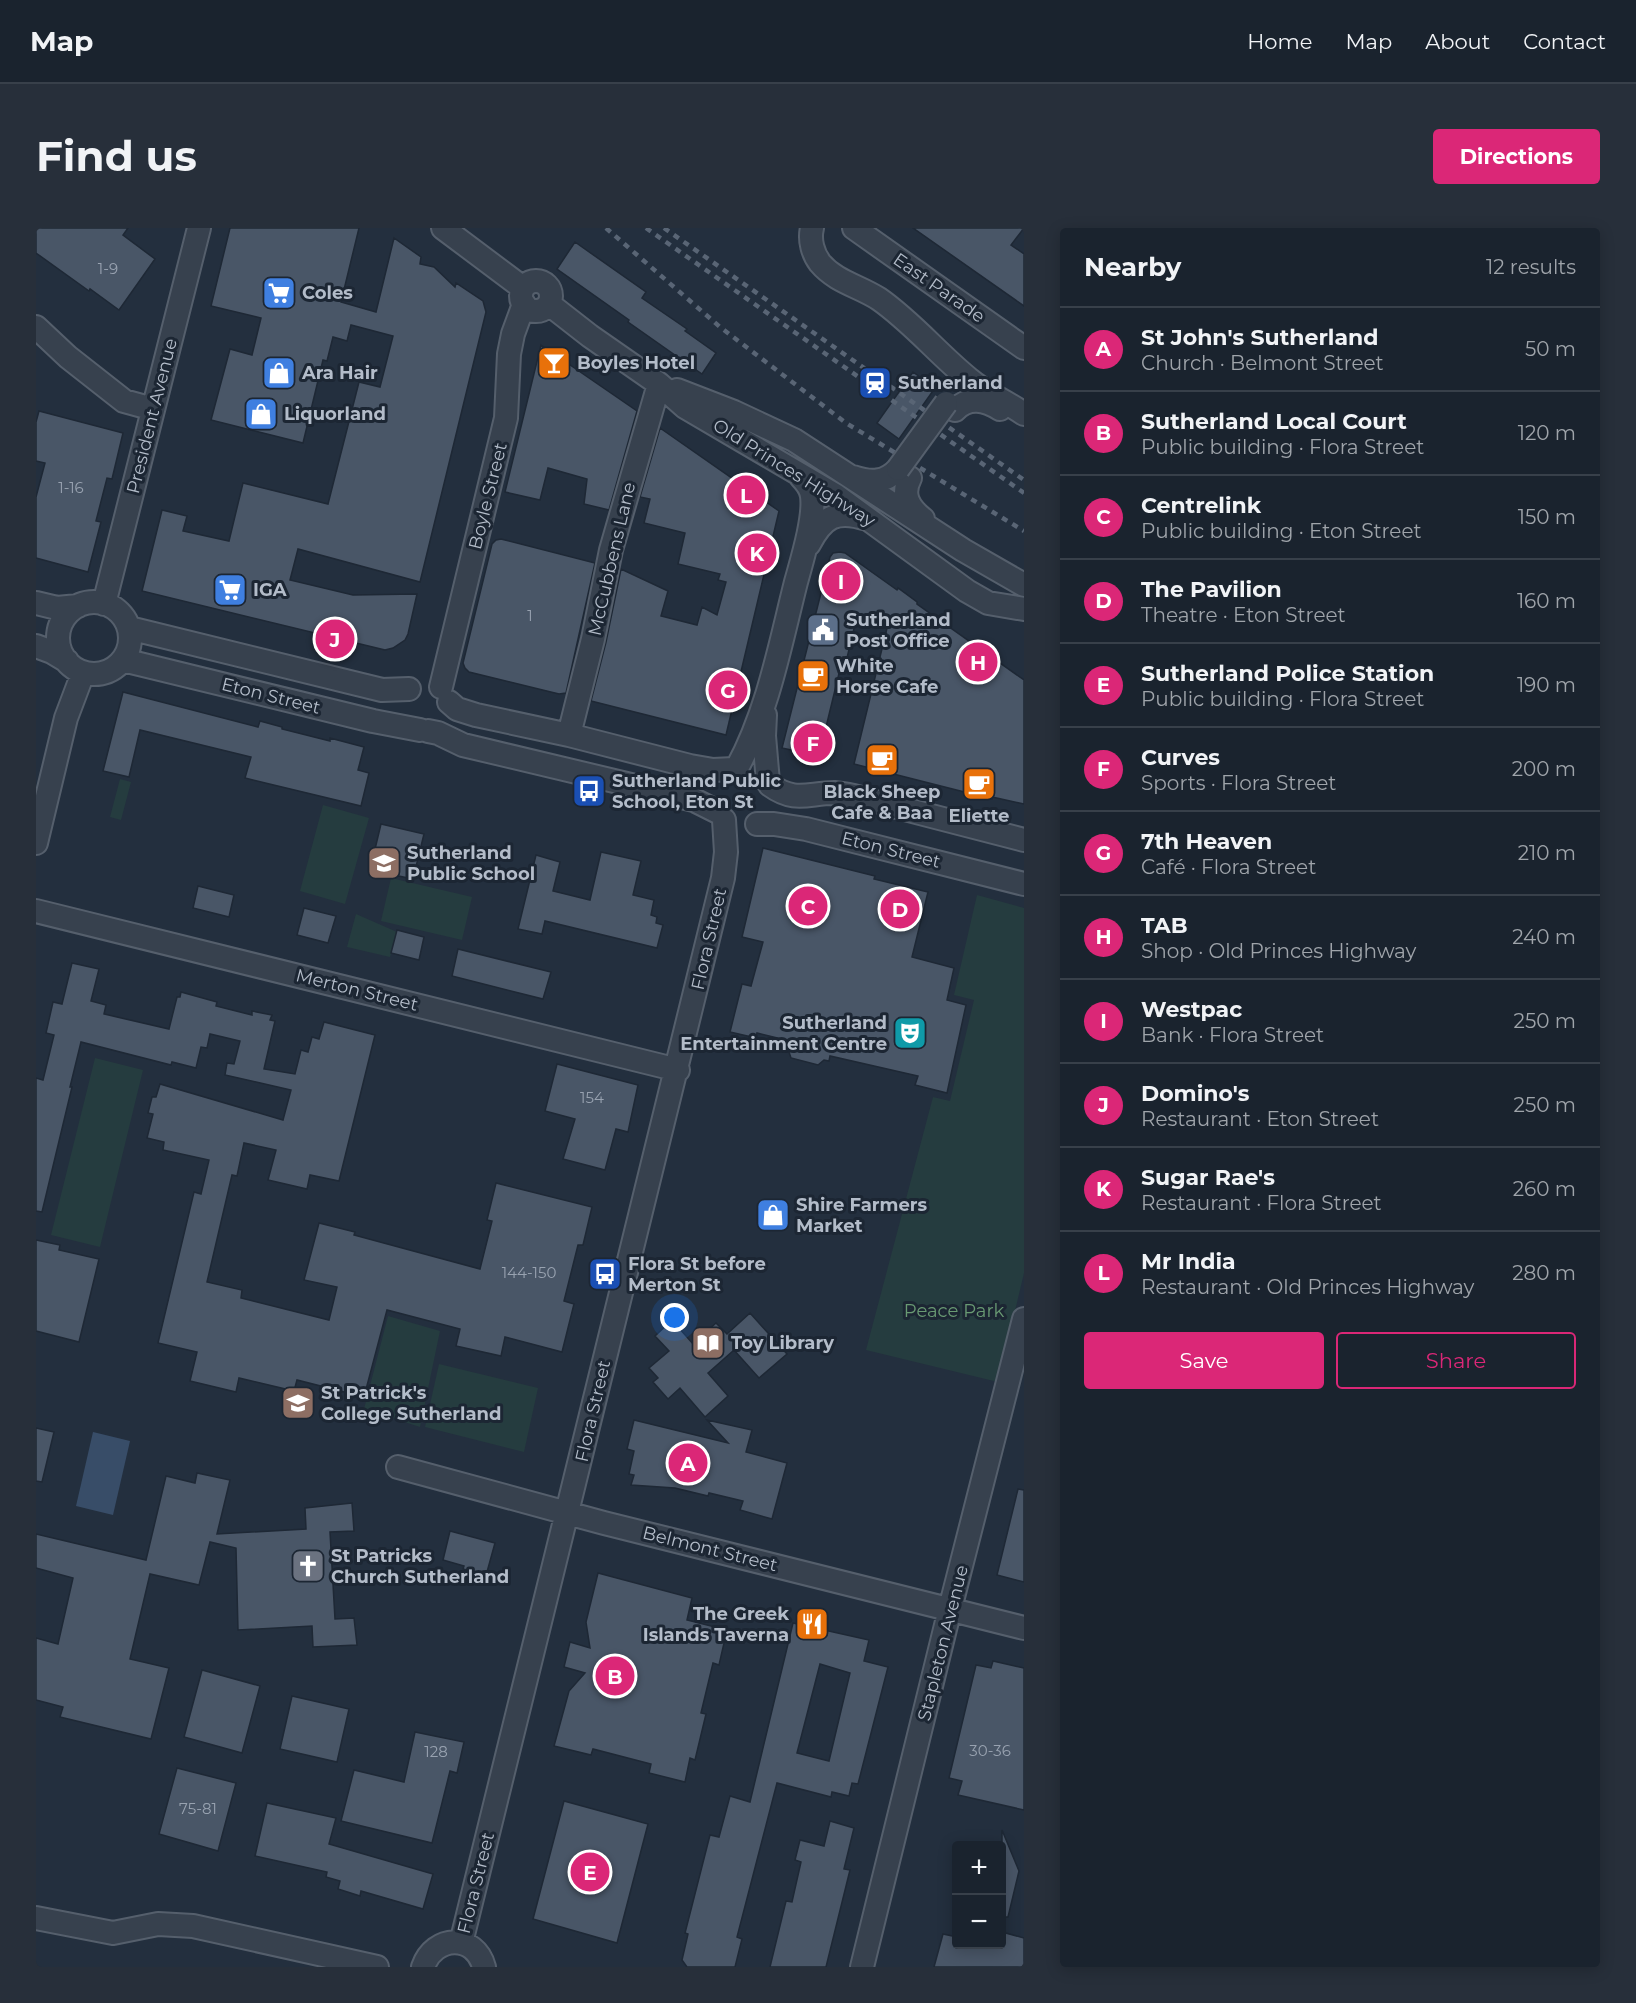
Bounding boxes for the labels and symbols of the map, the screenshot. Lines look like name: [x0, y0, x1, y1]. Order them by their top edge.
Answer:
street label: East Parade: [889, 248, 989, 328]
house number: 1-9: [98, 259, 118, 278]
supermarket icon: Coles: [261, 275, 297, 311]
place label: Coles: [302, 282, 353, 304]
street label: President Avenue: [122, 336, 182, 496]
bar icon: Boyles Hotel: [536, 345, 572, 381]
place label: Boyles Hotel: [577, 352, 695, 374]
shop icon: Ara Hair: [261, 355, 297, 391]
place label: Ara Hair: [301, 362, 378, 384]
station icon: Sutherland: [857, 365, 893, 401]
place label: Sutherland: [898, 372, 1003, 394]
shop icon: Liquorland: [243, 396, 279, 432]
place label: Liquorland: [284, 403, 386, 425]
street label: Old Princes Highway: [709, 414, 879, 532]
street label: Boyle Street: [464, 440, 512, 552]
pin: L: [726, 472, 766, 518]
house number: 1-16: [58, 478, 84, 497]
street label: McCubbens Lane: [584, 480, 640, 638]
pin: K: [738, 530, 776, 576]
pin: I: [822, 558, 860, 604]
supermarket icon: IGA: [212, 572, 248, 608]
place label: IGA: [253, 579, 287, 601]
house number: 1: [527, 606, 533, 625]
place label: Sutherland Post Office: [846, 609, 951, 652]
public building icon: Sutherland Post Office: [805, 612, 841, 648]
pin: J: [316, 616, 354, 662]
pin: H: [958, 640, 998, 684]
place label: White Horse Cafe: [836, 655, 938, 698]
cafe icon: White Horse Cafe: [795, 658, 831, 694]
pin: G: [708, 668, 748, 712]
street label: Eton Street: [219, 673, 323, 719]
pin: F: [794, 720, 832, 766]
cafe icon: Black Sheep Cafe & Baa: [864, 742, 900, 778]
cafe icon: Eliette: [961, 766, 997, 802]
place label: Sutherland Public School, Eton St: [612, 770, 782, 813]
bus stop icon: Sutherland Public School, Eton St: [571, 773, 607, 809]
place label: Black Sheep Cafe & Baa: [824, 781, 940, 824]
place label: Eliette: [949, 805, 1009, 827]
street label: Eton Street: [839, 827, 943, 873]
place label: Sutherland Public School: [407, 842, 535, 885]
school or university icon: Sutherland Public School: [366, 845, 402, 881]
pin: C: [788, 884, 828, 928]
street label: Flora Street: [687, 886, 731, 992]
pin: D: [880, 886, 920, 932]
street label: Merton Street: [294, 964, 420, 1016]
place label: Sutherland Entertainment Centre: [680, 1012, 887, 1055]
theatre icon: Sutherland Entertainment Centre: [892, 1015, 928, 1051]
house number: 154: [580, 1088, 604, 1107]
place label: Shire Farmers Market: [796, 1194, 927, 1237]
shop icon: Shire Farmers Market: [755, 1197, 791, 1233]
place label: Flora St before Merton St: [628, 1253, 766, 1296]
bus stop icon: Flora St before Merton St: [587, 1256, 623, 1292]
house number: 144-150: [502, 1263, 556, 1282]
park label: Peace Park: [904, 1300, 1005, 1322]
your location: [660, 1303, 689, 1332]
library icon: Toy Library: [690, 1325, 726, 1361]
place label: Toy Library: [731, 1332, 834, 1354]
street label: Flora Street: [571, 1358, 615, 1464]
place label: St Patrick's College Sutherland: [321, 1382, 501, 1425]
school or university icon: St Patrick's College Sutherland: [280, 1385, 316, 1421]
pin: A: [668, 1440, 708, 1486]
street label: Belmont Street: [640, 1522, 780, 1576]
place label: St Patricks Church Sutherland: [331, 1545, 509, 1588]
church icon: St Patricks Church Sutherland: [290, 1548, 326, 1584]
street label: Stapleton Avenue: [913, 1563, 973, 1723]
place label: The Greek Islands Taverna: [643, 1603, 789, 1646]
restaurant icon: The Greek Islands Taverna: [794, 1606, 830, 1642]
pin: B: [596, 1654, 634, 1698]
house number: 30-36: [969, 1741, 1011, 1760]
house number: 128: [424, 1742, 448, 1761]
house number: 75-81: [179, 1799, 217, 1818]
street label: Flora Street: [453, 1830, 499, 1936]
pin: E: [570, 1850, 610, 1894]

